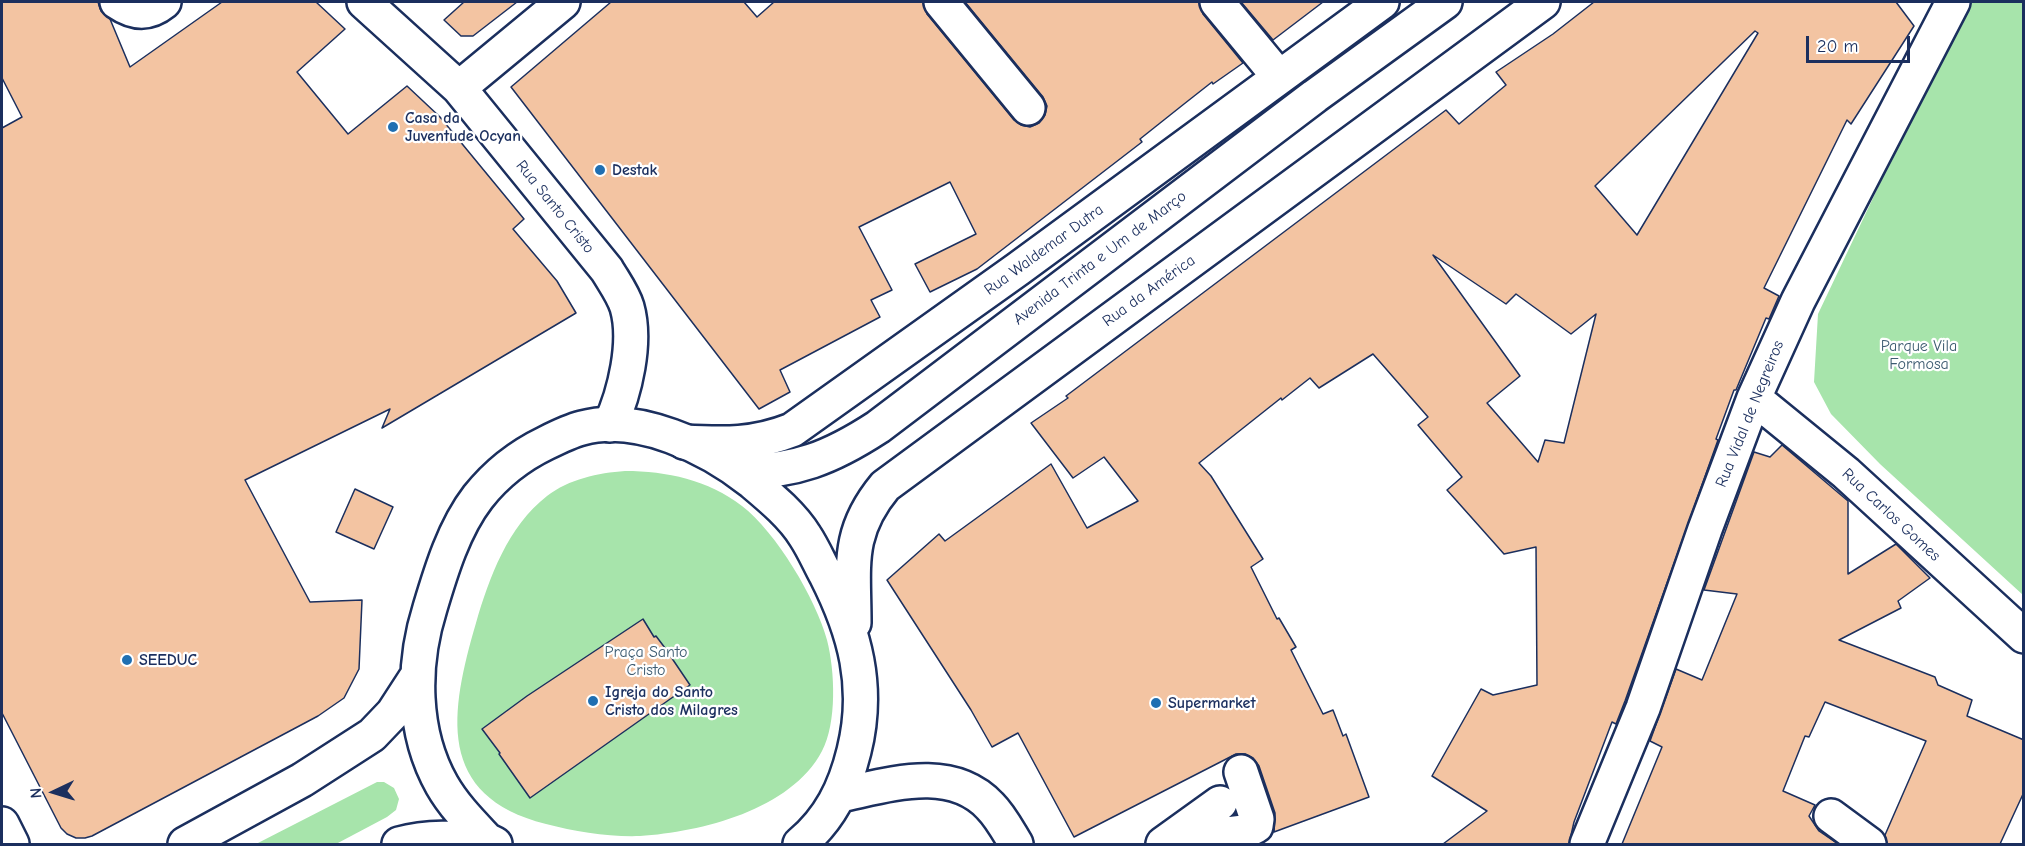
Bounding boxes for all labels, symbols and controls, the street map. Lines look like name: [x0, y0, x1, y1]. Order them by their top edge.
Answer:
scale bar: [1809, 24, 1912, 62]
text: 20 m: [1817, 36, 1858, 57]
place label: Casa da Juventude Ocyan: [405, 108, 521, 146]
marker: Casa da Juventude Ocyan: [386, 120, 400, 134]
street label: Rua Santo Cristo: [512, 157, 598, 257]
place label: Destak: [612, 160, 657, 180]
marker: Destak: [593, 163, 607, 177]
street label: Avenida Trinta e Um de Março: [1010, 187, 1190, 329]
street label: Rua Waldemar Dutra: [981, 200, 1107, 300]
street label: Rua da América: [1099, 251, 1199, 331]
park label: Parque Vila Formosa: [1881, 336, 1957, 374]
street label: Rua Vidal de Negreiros: [1712, 338, 1788, 490]
street label: Rua Carlos Gomes: [1838, 465, 1944, 565]
park label: Praça Santo Cristo: [604, 642, 688, 680]
place label: SEEDUC: [139, 650, 197, 670]
marker: SEEDUC: [120, 653, 134, 667]
place label: Igreja do Santo Cristo dos Milagres: [605, 682, 738, 720]
place label: Supermarket: [1168, 693, 1256, 713]
marker: Igreja do Santo Cristo dos Milagres: [586, 694, 600, 708]
marker: Supermarket: [1149, 696, 1163, 710]
north arrow: [24, 762, 84, 822]
text: N: [27, 787, 45, 799]

